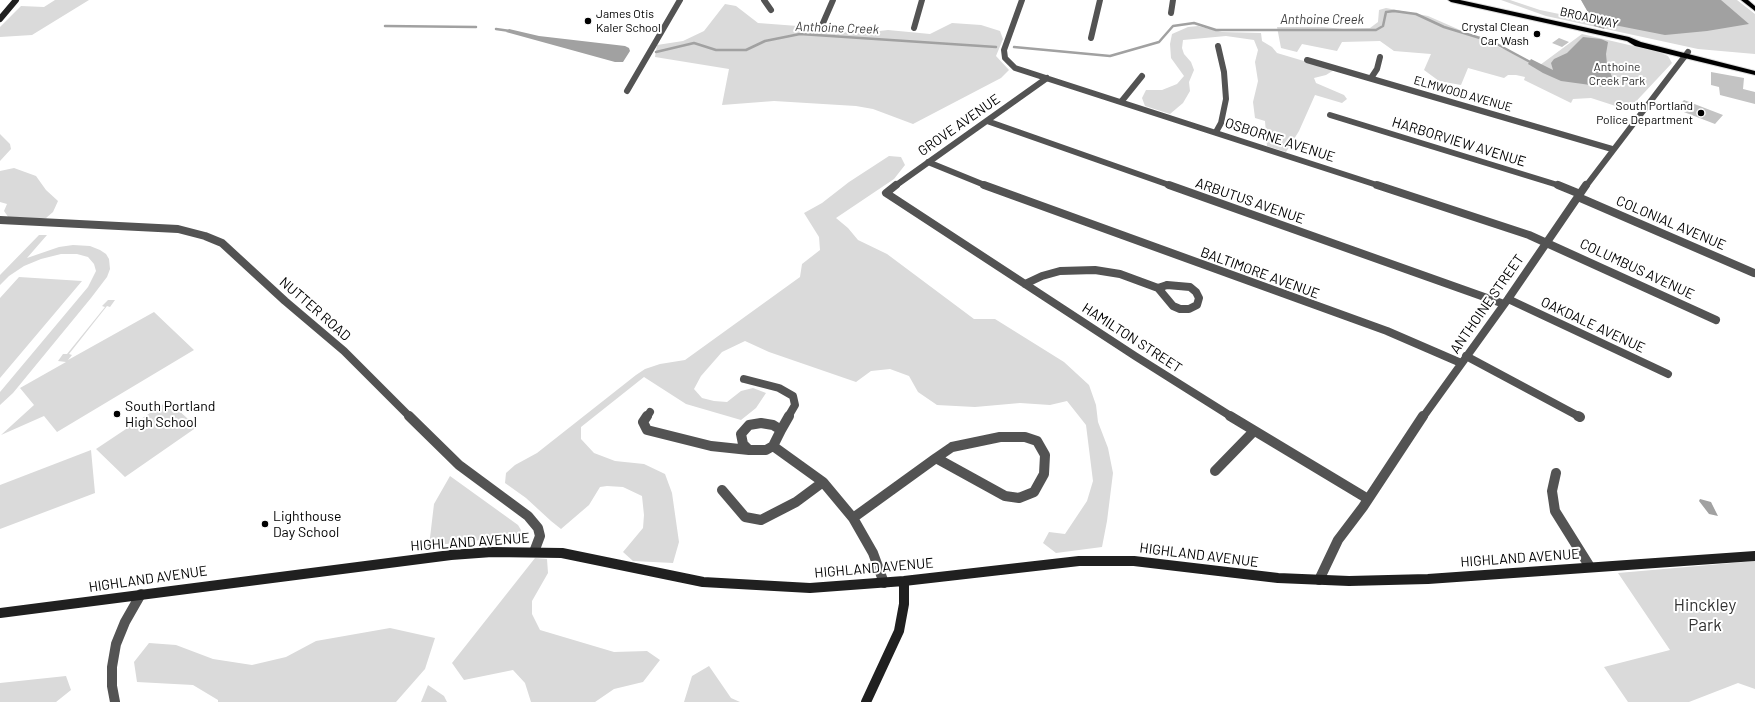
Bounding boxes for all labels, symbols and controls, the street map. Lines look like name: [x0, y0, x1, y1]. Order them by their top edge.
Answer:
street label: BROADWAY: [1558, 4, 1620, 32]
place label: James Otis Kaler School: [596, 7, 661, 35]
water label: Anthoine Creek: [1280, 12, 1364, 28]
marker: James Otis Kaler School: [583, 16, 593, 26]
water label: Anthoine Creek: [795, 19, 879, 37]
place label: Crystal Clean Car Wash: [1461, 20, 1529, 48]
marker: Crystal Clean Car Wash: [1532, 29, 1542, 39]
park label: Anthoine Creek Park: [1589, 60, 1645, 88]
street label: ELMWOOD AVENUE: [1412, 73, 1514, 115]
street label: GROVE AVENUE: [915, 90, 1003, 160]
place label: South Portland Police Department: [1596, 99, 1693, 127]
marker: South Portland Police Department: [1696, 108, 1706, 118]
street label: OSBORNE AVENUE: [1223, 114, 1337, 166]
street label: HARBORVIEW AVENUE: [1390, 114, 1528, 170]
street label: ARBUTUS AVENUE: [1193, 174, 1307, 228]
street label: COLONIAL AVENUE: [1614, 192, 1728, 254]
street label: COLUMBUS AVENUE: [1577, 235, 1697, 303]
street label: BALTIMORE AVENUE: [1198, 244, 1322, 302]
street label: ANTHOINE STREET: [1446, 251, 1528, 357]
street label: NUTTER ROAD: [276, 274, 354, 344]
street label: OAKDALE AVENUE: [1538, 293, 1648, 357]
street label: HAMILTON STREET: [1079, 299, 1185, 377]
place label: South Portland High School: [125, 398, 215, 430]
marker: South Portland High School: [112, 409, 122, 419]
place label: Lighthouse Day School: [273, 508, 341, 540]
marker: Lighthouse Day School: [260, 519, 270, 529]
street label: HIGHLAND AVENUE: [410, 529, 530, 555]
street label: HIGHLAND AVENUE: [1139, 539, 1259, 571]
street label: HIGHLAND AVENUE: [1460, 545, 1580, 571]
street label: HIGHLAND AVENUE: [814, 554, 934, 582]
street label: HIGHLAND AVENUE: [88, 562, 208, 596]
park label: Hinckley Park: [1674, 595, 1736, 635]

